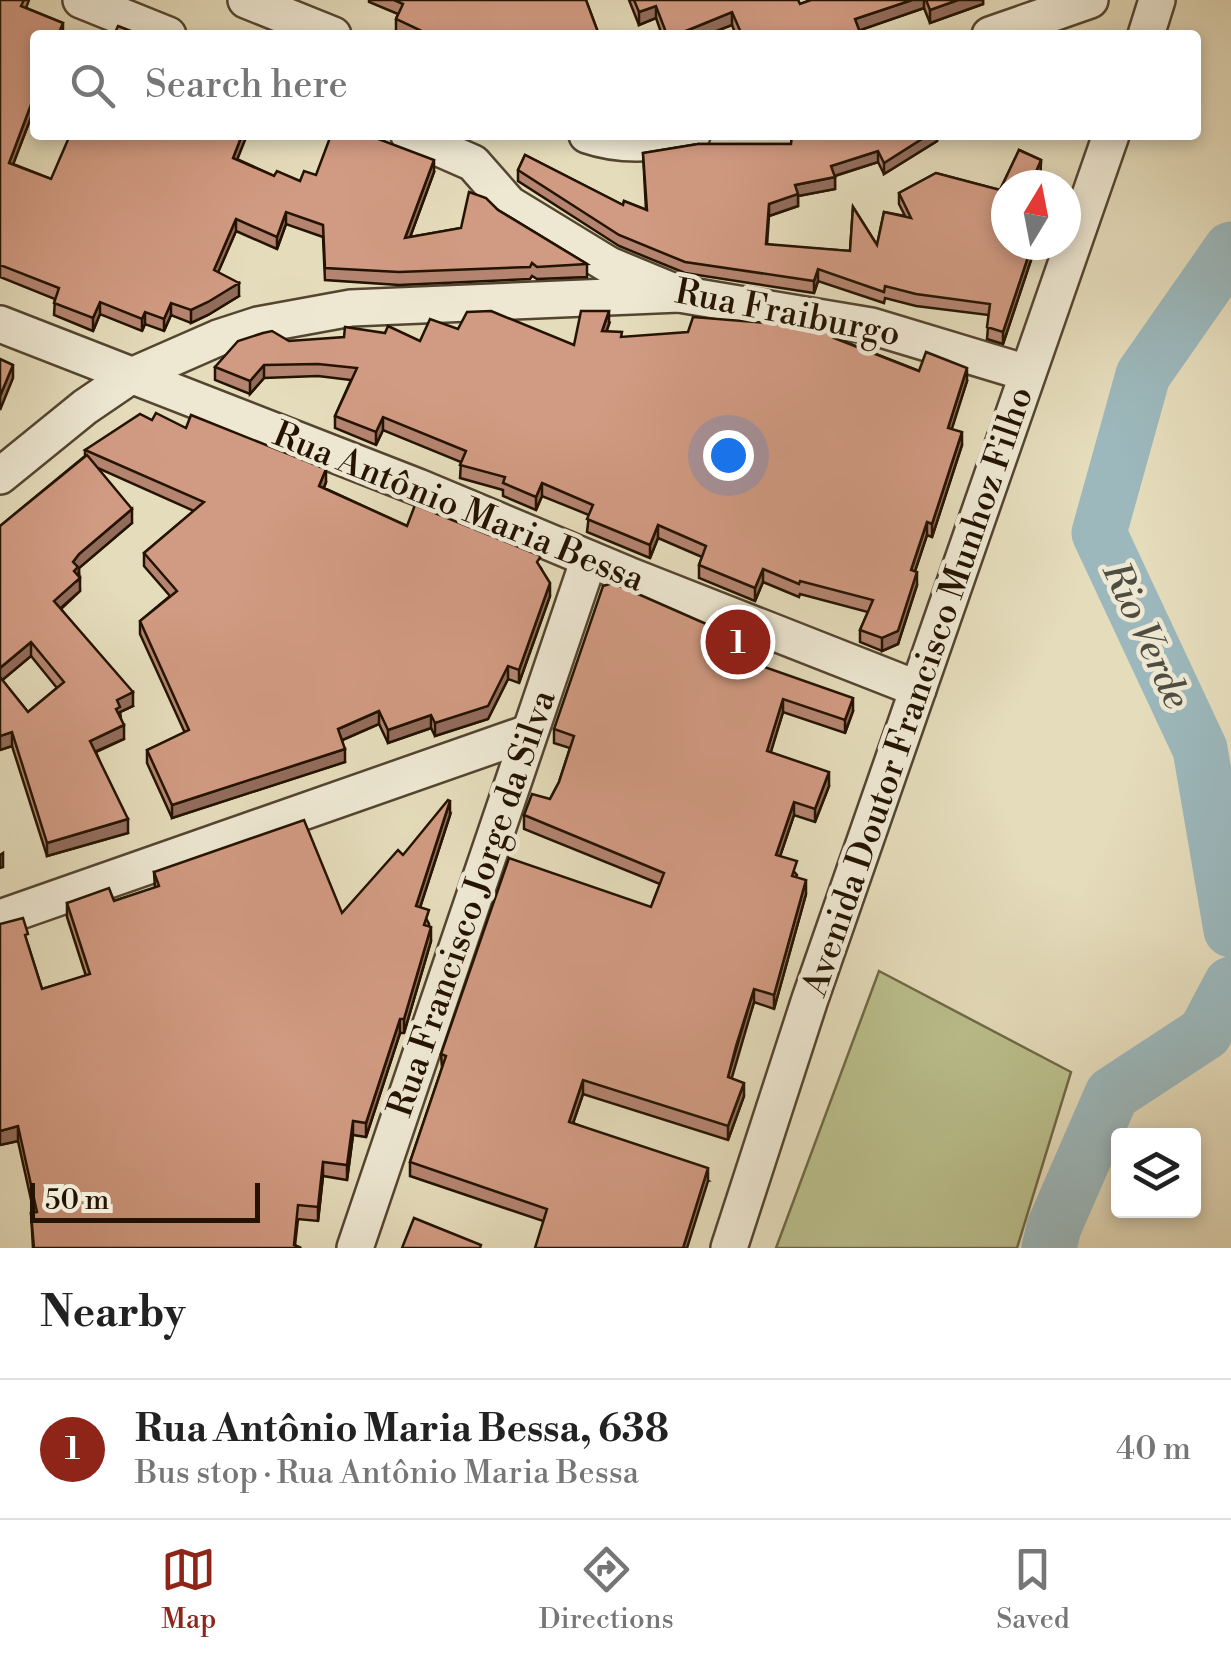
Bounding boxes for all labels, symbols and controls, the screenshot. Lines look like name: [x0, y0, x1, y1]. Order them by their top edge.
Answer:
search box: [30, 30, 1201, 140]
icon: search: [65, 58, 120, 113]
text: Search here: [145, 62, 348, 109]
north arrow: [991, 170, 1081, 260]
street label: Rua Fraiburgo: [671, 271, 904, 356]
street label: Avenida Doutor Francisco Munhoz Filho: [793, 381, 1043, 1003]
street label: Rua Antônio Maria Bessa: [267, 413, 651, 602]
your location: [703, 430, 754, 481]
water label: Rio Verde: [1091, 554, 1200, 717]
pin: 1: [706, 604, 770, 680]
street label: Rua Francisco Jorge da Silva: [379, 684, 566, 1123]
map controls: [1111, 1128, 1201, 1218]
button: layers: [1111, 1128, 1201, 1218]
scale bar: [30, 1178, 260, 1222]
text: 50 m: [45, 1183, 109, 1218]
text: Nearby: [40, 1287, 185, 1340]
text: Rua Antônio Maria Bessa, 638: [135, 1406, 669, 1453]
text: 1: [65, 1429, 80, 1469]
text: 40 m: [1116, 1429, 1191, 1469]
text: Bus stop · Rua Antônio Maria Bessa: [135, 1453, 639, 1493]
tab: Map: [161, 1542, 216, 1637]
tab: Directions: [539, 1542, 674, 1637]
tab: Saved: [996, 1542, 1070, 1637]

